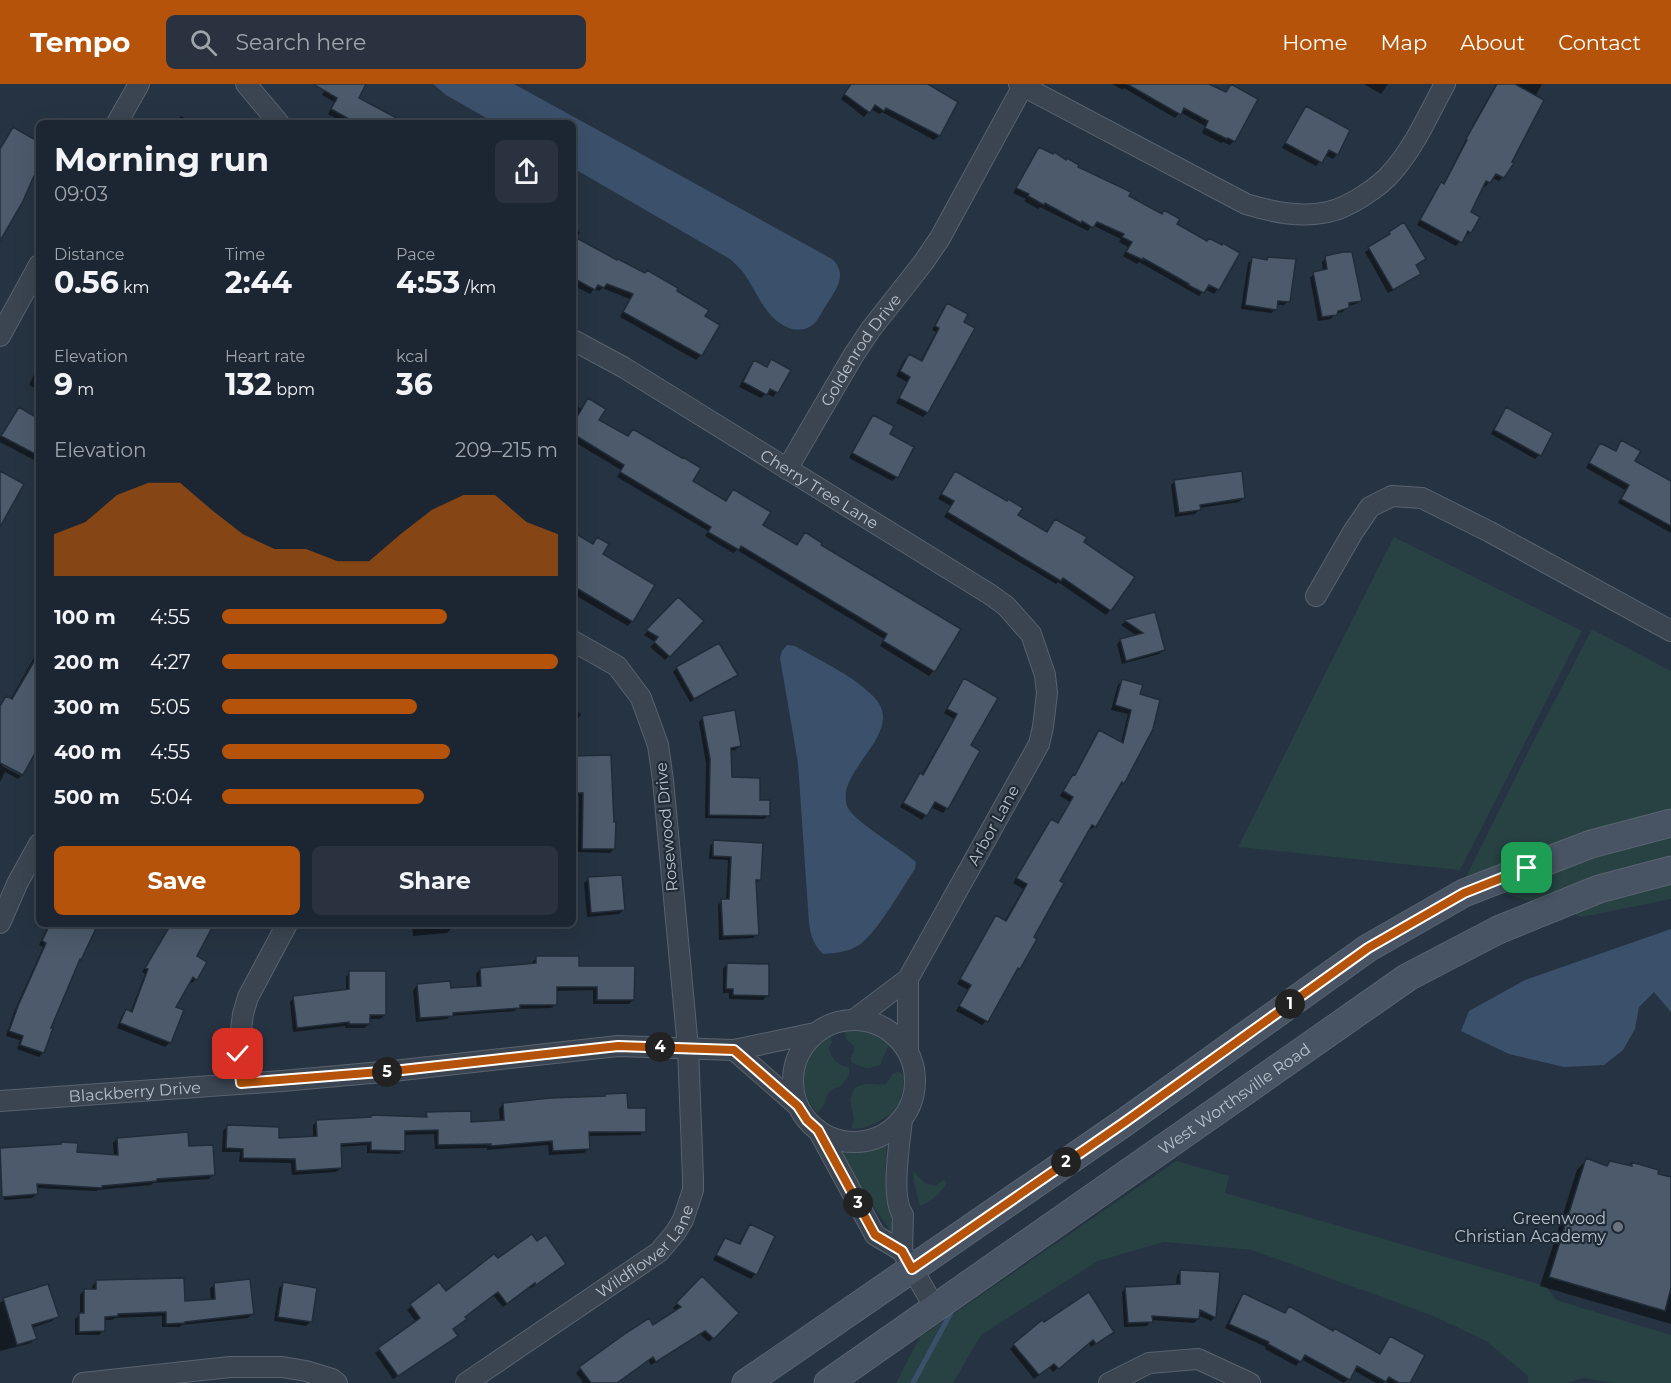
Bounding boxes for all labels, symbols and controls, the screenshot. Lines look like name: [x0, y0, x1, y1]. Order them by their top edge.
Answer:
search box: [166, 15, 586, 69]
text: Tempo: [30, 25, 130, 59]
icon: search: [187, 26, 220, 59]
text: Search here: [235, 29, 366, 56]
text: Home: [1282, 30, 1347, 55]
text: Map: [1380, 30, 1427, 55]
text: About: [1460, 30, 1525, 55]
text: Contact: [1558, 30, 1641, 55]
text: Morning run: [54, 139, 269, 179]
button: share: [495, 140, 558, 203]
text: 09:03: [54, 182, 108, 206]
text: Distance: [54, 245, 124, 264]
text: Time: [225, 245, 265, 264]
text: Pace: [396, 245, 435, 264]
text: 0.56: [54, 264, 119, 301]
text: 2:44: [225, 264, 292, 301]
text: 4:53: [396, 264, 460, 301]
text: km: [119, 278, 149, 297]
text: /km: [460, 278, 496, 297]
street label: Goldenrod Drive: [817, 290, 905, 410]
text: Elevation: [54, 347, 128, 366]
text: Heart rate: [225, 347, 305, 366]
text: kcal: [396, 347, 428, 366]
text: 9: [54, 366, 73, 403]
text: 132: [225, 366, 272, 403]
text: 36: [396, 366, 433, 403]
text: m: [73, 380, 94, 399]
text: bpm: [272, 380, 315, 399]
text: Elevation: [54, 438, 146, 462]
text: 209–215 m: [455, 438, 558, 462]
street label: Cherry Tree Lane: [757, 445, 882, 533]
text: 100 m: [54, 605, 116, 629]
text: 4:55: [150, 605, 190, 629]
text: 200 m: [54, 650, 120, 674]
text: 4:27: [150, 650, 191, 674]
text: 300 m: [54, 695, 120, 719]
text: 5:05: [150, 695, 190, 719]
text: 400 m: [54, 740, 122, 764]
text: 4:55: [150, 740, 190, 764]
street label: Rosewood Drive: [651, 762, 682, 892]
street label: Arbor Lane: [964, 782, 1023, 869]
text: 500 m: [54, 785, 120, 809]
text: 5:04: [150, 785, 192, 809]
pin: [1501, 842, 1552, 893]
button: Save: [54, 846, 300, 915]
button: Share: [312, 846, 558, 915]
icon: arrive: [1510, 851, 1543, 884]
pin: 1: [1275, 989, 1305, 1019]
text: 1: [1287, 994, 1293, 1013]
pin: [212, 1028, 263, 1079]
pin: 4: [645, 1032, 675, 1062]
icon: check: [221, 1037, 254, 1070]
text: 4: [654, 1037, 666, 1056]
street label: West Worthsville Road: [1155, 1039, 1314, 1159]
pin: 5: [372, 1057, 402, 1087]
text: 5: [382, 1062, 392, 1081]
street label: Blackberry Drive: [68, 1078, 201, 1106]
pin: 2: [1051, 1147, 1081, 1177]
text: 2: [1061, 1152, 1071, 1171]
pin: 3: [843, 1188, 873, 1218]
text: 3: [853, 1193, 863, 1212]
street label: Wildflower Lane: [593, 1202, 697, 1302]
place label: Greenwood Christian Academy: [1454, 1209, 1606, 1246]
marker: Greenwood Christian Academy: [1611, 1220, 1625, 1234]

